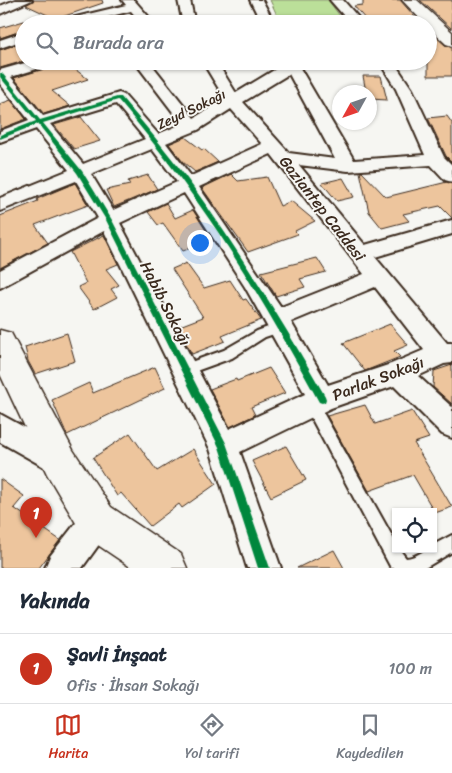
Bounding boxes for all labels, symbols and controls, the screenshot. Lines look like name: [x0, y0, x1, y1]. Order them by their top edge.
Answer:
search box: [15, 15, 437, 70]
text: Burada ara: [73, 26, 164, 59]
icon: search: [33, 29, 61, 57]
street label: Zeyd Sokağı: [152, 82, 230, 137]
north arrow: [332, 85, 377, 130]
street label: Gaziantep Caddesi: [272, 149, 374, 268]
your location: [187, 230, 213, 256]
street label: Habib Sokağı: [132, 256, 199, 351]
street label: Parlak Sokağı: [328, 348, 428, 409]
pin: 1: [20, 497, 52, 538]
map controls: [392, 508, 437, 553]
button: locate: [392, 508, 437, 553]
text: Yakında: [20, 582, 90, 620]
text: Şavli İnşaat: [67, 638, 167, 671]
text: 1: [33, 654, 39, 683]
text: 100 m: [388, 654, 432, 683]
text: Ofis · İhsan Sokağı: [67, 671, 199, 700]
tab: Harita: [48, 711, 88, 766]
tab: Yol tarifi: [185, 711, 239, 766]
tab: Kaydedilen: [336, 711, 404, 766]

